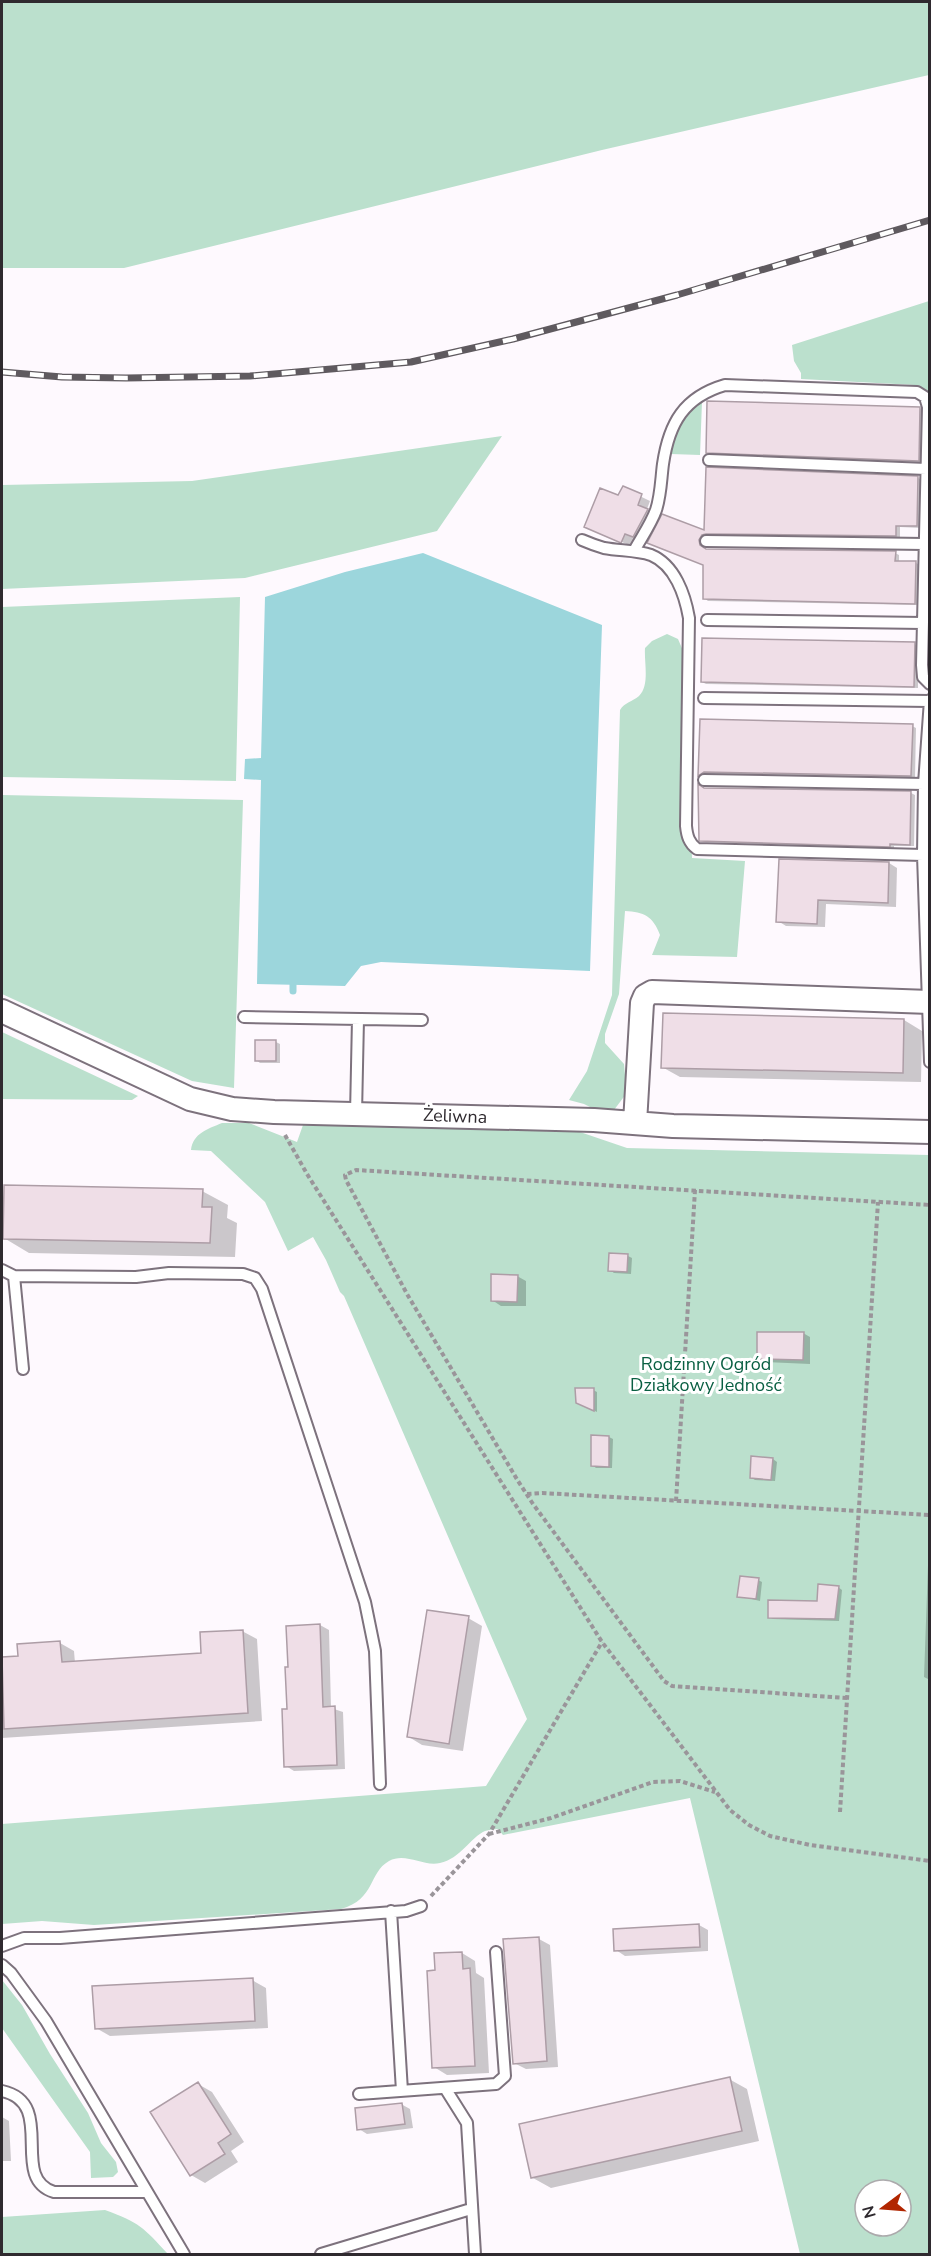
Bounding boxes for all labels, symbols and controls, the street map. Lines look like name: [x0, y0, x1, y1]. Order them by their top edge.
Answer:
street label: Żeliwna: [422, 1103, 488, 1129]
park label: Rodzinny Ogród Działkowy Jedność: [630, 1352, 782, 1397]
north arrow: [853, 2178, 913, 2238]
text: N: [857, 2203, 882, 2221]

